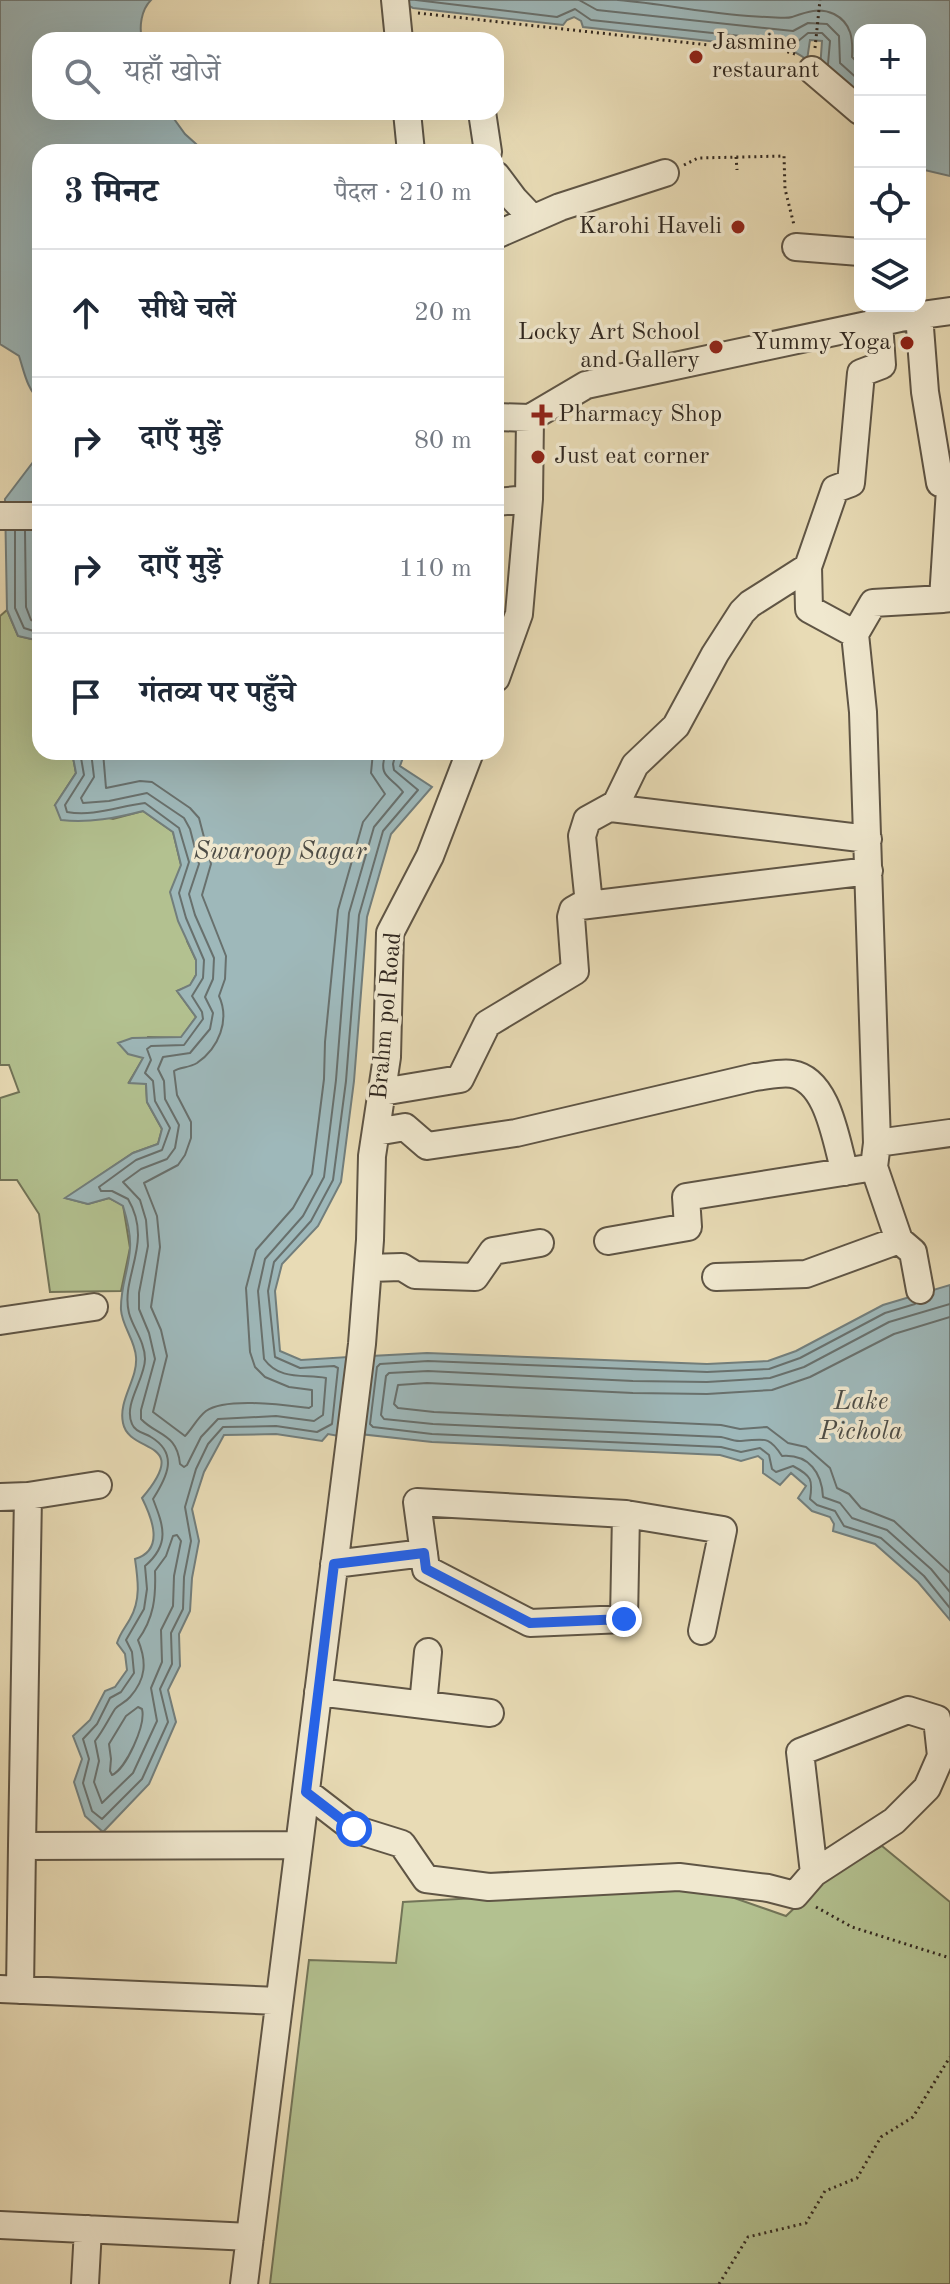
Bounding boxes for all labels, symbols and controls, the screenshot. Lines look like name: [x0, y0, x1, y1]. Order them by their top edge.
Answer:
map controls: [854, 24, 926, 312]
button: +: [854, 24, 926, 96]
place label: Jasmine restaurant: [712, 31, 819, 83]
search box: [32, 32, 504, 120]
marker: Jasmine restaurant: [687, 48, 705, 66]
icon: search: [60, 54, 104, 98]
text: यहाँ खोजें: [124, 58, 220, 88]
button: −: [854, 96, 926, 168]
button: locate: [854, 168, 926, 240]
text: 3 मिनट: [64, 176, 158, 210]
text: पैदल · 210 m: [334, 180, 472, 206]
place label: Karohi Haveli: [578, 215, 722, 239]
marker: Karohi Haveli: [729, 218, 747, 236]
button: layers: [854, 240, 926, 312]
icon: ahead: [64, 291, 108, 335]
text: सीधे चलें: [140, 295, 235, 325]
text: 20 m: [414, 300, 472, 326]
place label: Locky Art School and Gallery: [518, 321, 700, 373]
place label: Yummy Yoga: [751, 331, 891, 355]
marker: Yummy Yoga: [898, 334, 916, 352]
marker: Locky Art School and Gallery: [707, 338, 725, 356]
place label: Pharmacy Shop: [558, 403, 722, 427]
marker: Pharmacy Shop: [533, 406, 551, 424]
icon: right: [64, 419, 108, 463]
text: दाएँ मुड़ें: [140, 423, 222, 453]
text: 80 m: [414, 428, 472, 454]
place label: Just eat corner: [554, 445, 710, 469]
marker: Just eat corner: [529, 448, 547, 466]
icon: right: [64, 547, 108, 591]
text: दाएँ मुड़ें: [140, 551, 222, 581]
text: 110 m: [399, 556, 472, 582]
icon: arrive: [64, 675, 108, 719]
text: गंतव्य पर पहुँचे: [140, 679, 296, 709]
water label: Swaroop Sagar: [194, 839, 367, 865]
street label: Brahm pol Road: [368, 931, 406, 1101]
water label: Lake Pichola: [818, 1389, 903, 1445]
route end: [606, 1601, 642, 1637]
route start: [336, 1811, 372, 1847]

